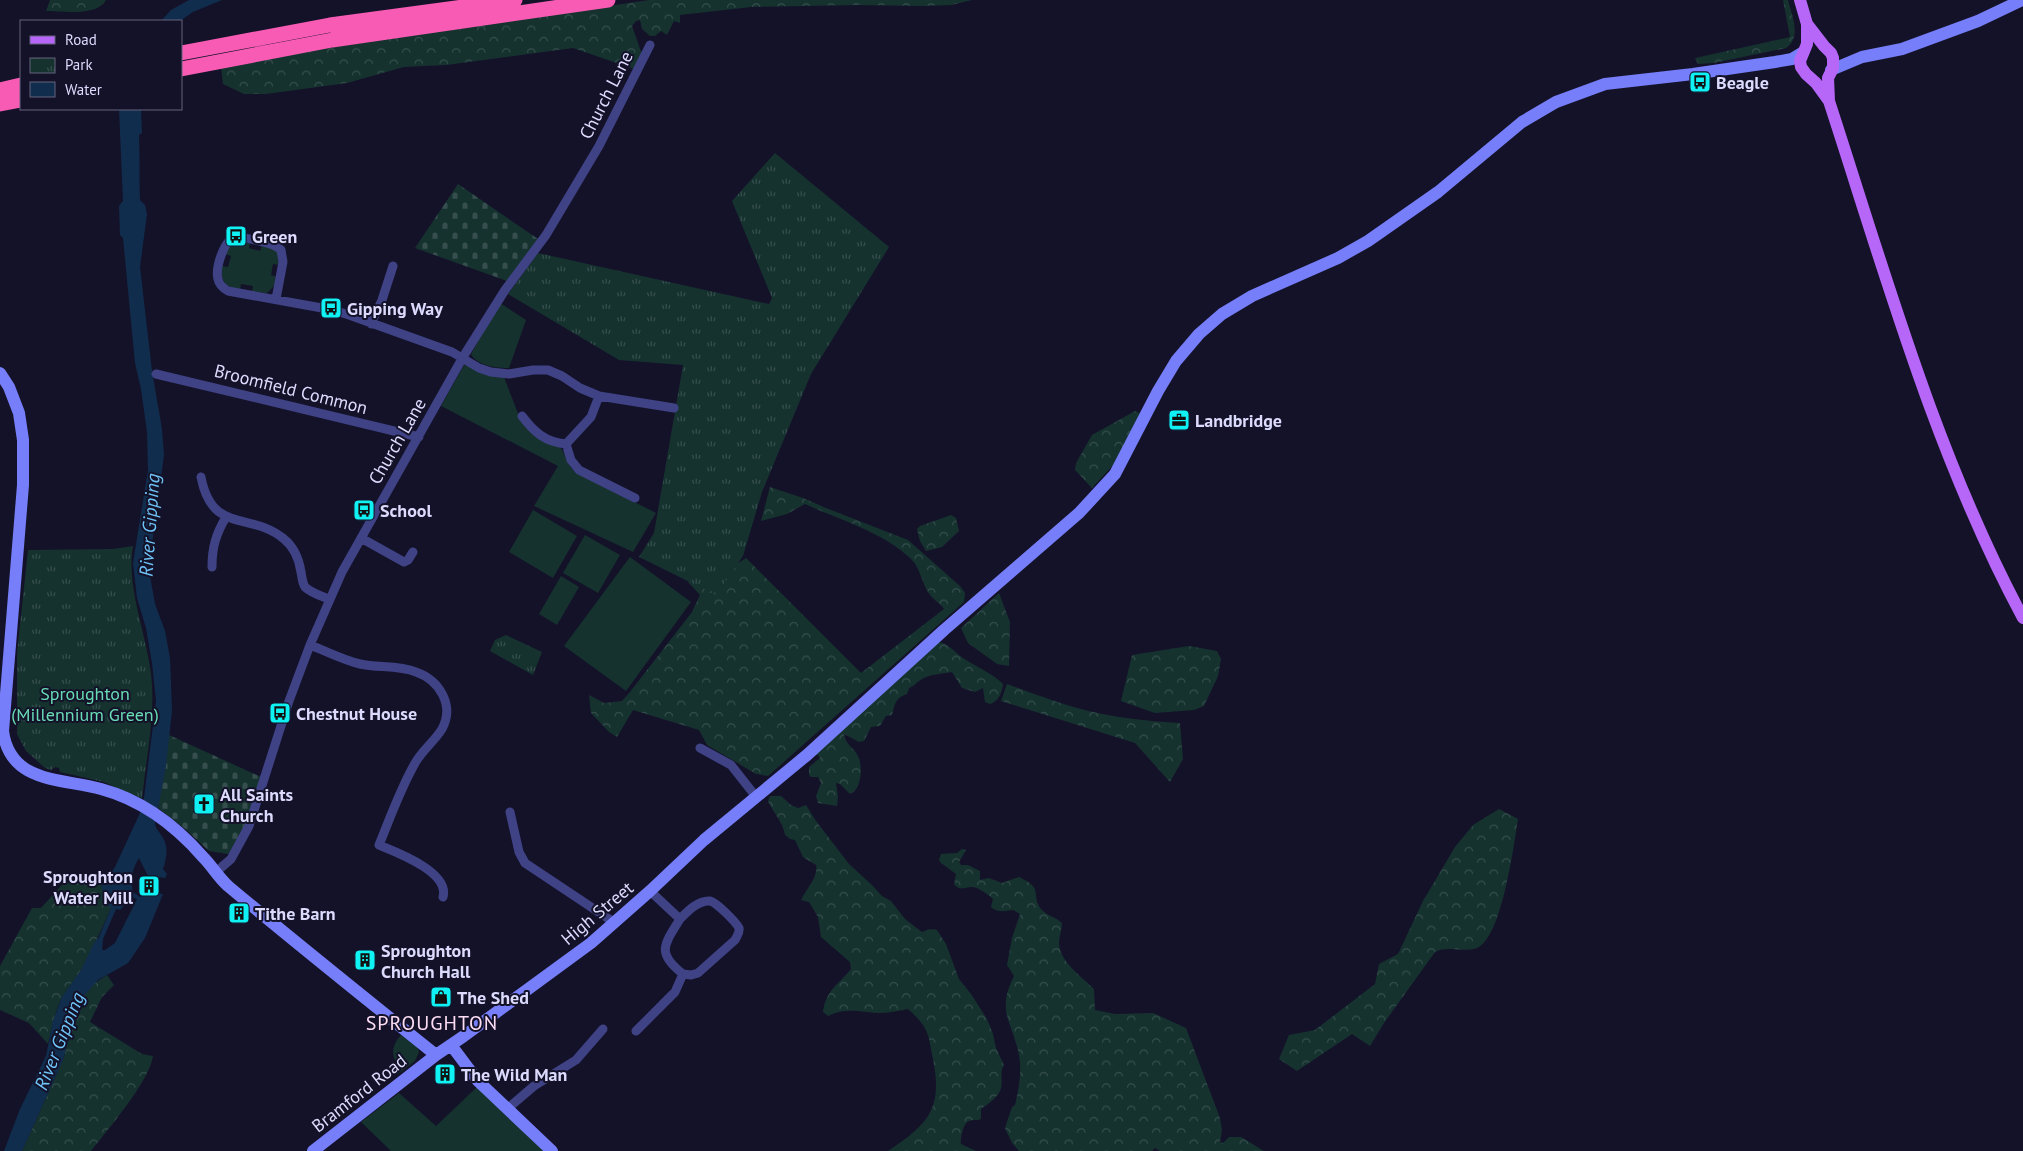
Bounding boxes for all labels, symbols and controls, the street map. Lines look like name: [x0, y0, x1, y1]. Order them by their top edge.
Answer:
legend: [20, 20, 182, 110]
text: Road: [65, 30, 97, 49]
street label: Church Lane: [574, 47, 638, 143]
text: Park: [65, 55, 93, 74]
bus stop icon: Beagle: [1688, 70, 1712, 94]
place label: Beagle: [1716, 71, 1769, 94]
text: Water: [65, 80, 102, 99]
bus stop icon: Green: [224, 224, 248, 248]
place label: Green: [252, 225, 297, 248]
bus stop icon: Gipping Way: [319, 296, 343, 320]
place label: Gipping Way: [347, 297, 443, 320]
street label: Broomfield Common: [212, 359, 370, 419]
street label: Church Lane: [363, 394, 431, 488]
office icon: Landbridge: [1167, 408, 1191, 432]
place label: Landbridge: [1195, 409, 1282, 432]
water label: River Gipping: [133, 472, 165, 577]
bus stop icon: School: [352, 498, 376, 522]
place label: School: [380, 499, 432, 522]
park label: Sproughton (Millennium Green): [11, 682, 159, 726]
bus stop icon: Chestnut House: [268, 701, 292, 725]
place label: Chestnut House: [296, 702, 417, 725]
place label: All Saints Church: [220, 783, 293, 827]
church icon: All Saints Church: [192, 792, 216, 816]
place label: Sproughton Water Mill: [43, 865, 134, 909]
building icon: Sproughton Water Mill: [137, 874, 161, 898]
street label: High Street: [556, 876, 638, 950]
building icon: Tithe Barn: [227, 901, 251, 925]
place label: Tithe Barn: [255, 902, 336, 925]
place label: Sproughton Church Hall: [381, 939, 471, 983]
building icon: Sproughton Church Hall: [353, 948, 377, 972]
shop icon: The Shed: [429, 985, 453, 1009]
place label: The Shed: [457, 986, 529, 1009]
water label: River Gipping: [29, 988, 90, 1093]
district label: SPROUGHTON: [366, 1010, 498, 1036]
street label: Bramford Road: [307, 1049, 411, 1137]
building icon: The Wild Man: [433, 1062, 457, 1086]
place label: The Wild Man: [461, 1063, 567, 1086]

